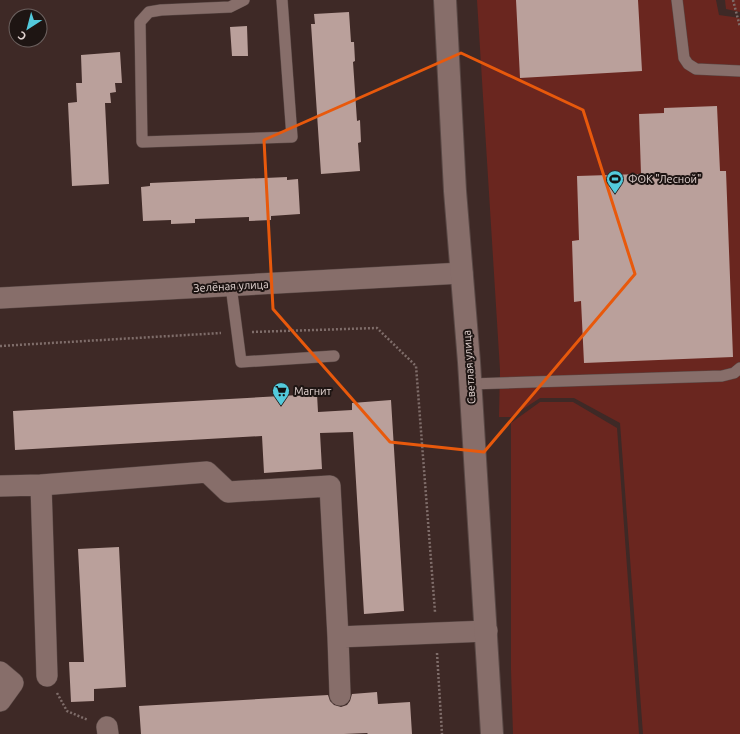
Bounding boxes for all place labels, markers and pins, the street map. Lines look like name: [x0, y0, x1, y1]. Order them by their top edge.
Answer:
sports icon: ФОК "Лесной": [605, 169, 625, 194]
place label: ФОК "Лесной": [628, 173, 702, 185]
supermarket icon: Магнит: [271, 381, 291, 406]
place label: Магнит: [294, 385, 332, 397]

